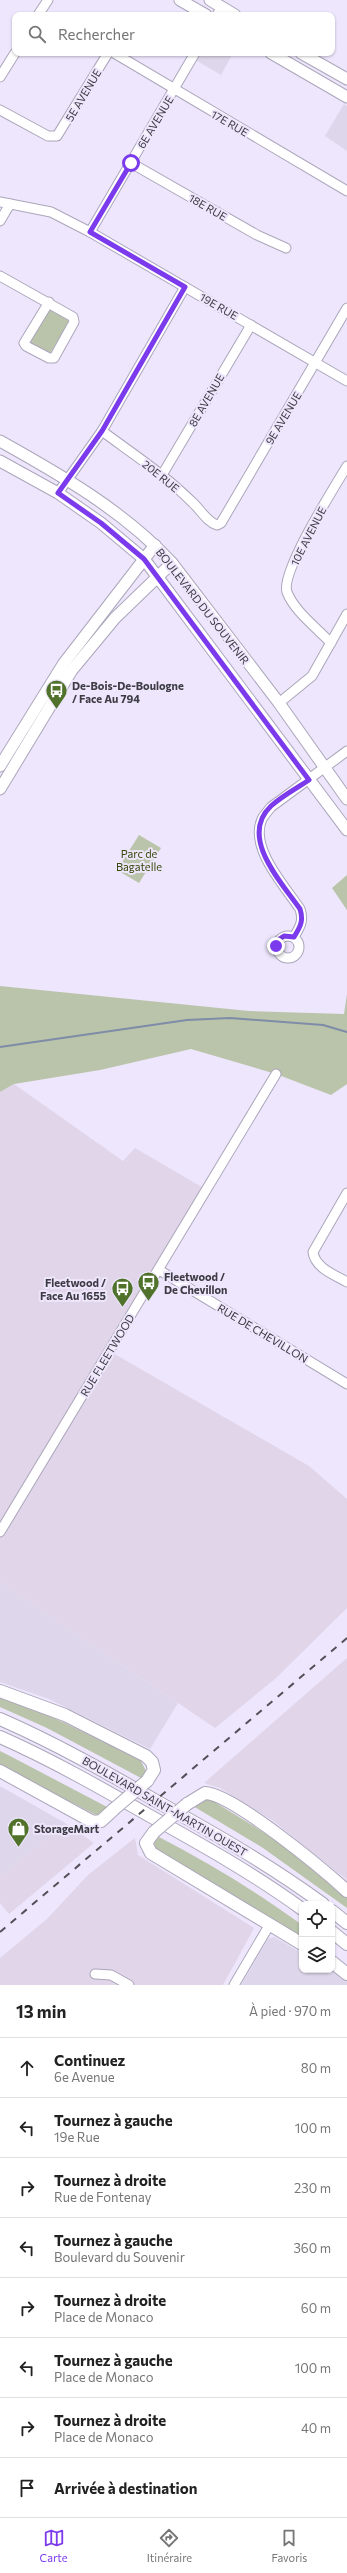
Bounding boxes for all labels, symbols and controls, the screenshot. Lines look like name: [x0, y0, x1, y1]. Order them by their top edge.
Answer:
search box: [12, 12, 335, 56]
icon: search: [26, 23, 48, 45]
text: Rechercher: [58, 25, 135, 43]
street label: 5E AVENUE: [62, 66, 104, 124]
street label: 6E AVENUE: [134, 93, 176, 151]
street label: 17E RUE: [209, 107, 251, 139]
route start: [122, 154, 140, 172]
street label: 18E RUE: [187, 191, 229, 223]
street label: 19E RUE: [198, 290, 240, 322]
street label: 8E AVENUE: [186, 371, 226, 429]
street label: 9E AVENUE: [262, 389, 304, 447]
street label: 20E RUE: [140, 457, 182, 495]
street label: 10E AVENUE: [288, 504, 328, 568]
street label: BOULEVARD DU SOUVENIR: [154, 545, 253, 667]
bus stop icon: De-Bois-De-Boulogne / Face Au 794: [43, 678, 69, 711]
place label: De-Bois-De-Boulogne / Face Au 794: [72, 679, 184, 705]
park label: Parc de Bagatelle: [116, 847, 162, 873]
route end: [267, 937, 285, 955]
bus stop icon: Fleetwood / De Chevillon: [136, 1269, 162, 1302]
place label: Fleetwood / De Chevillon: [164, 1270, 227, 1296]
bus stop icon: Fleetwood / Face Au 1655: [109, 1275, 135, 1308]
place label: Fleetwood / Face Au 1655: [40, 1276, 106, 1302]
street label: RUE DE CHEVILLON: [215, 1301, 311, 1365]
street label: RUE FLEETWOOD: [77, 1312, 137, 1398]
street label: BOULEVARD SAINT-MARTIN OUEST: [80, 1753, 250, 1859]
shop icon: StorageMart: [6, 1815, 32, 1848]
place label: StorageMart: [34, 1822, 99, 1835]
map controls: [299, 1901, 335, 1973]
button: locate: [299, 1901, 335, 1937]
button: layers: [299, 1937, 335, 1973]
text: 13 min: [16, 2001, 66, 2022]
text: À pied · 970 m: [249, 2003, 331, 2019]
text: Continuez: [54, 2051, 125, 2069]
icon: ahead: [16, 2057, 38, 2079]
text: 80 m: [301, 2060, 331, 2076]
text: 6e Avenue: [54, 2069, 115, 2085]
text: Tournez à gauche: [54, 2111, 173, 2129]
icon: left: [16, 2117, 38, 2139]
text: 100 m: [295, 2120, 331, 2136]
text: 19e Rue: [54, 2129, 100, 2145]
text: Tournez à droite: [54, 2171, 166, 2189]
icon: right: [16, 2177, 38, 2199]
text: 230 m: [294, 2180, 331, 2196]
text: Rue de Fontenay: [54, 2189, 151, 2205]
text: Tournez à gauche: [54, 2231, 173, 2249]
icon: left: [16, 2237, 38, 2259]
text: 360 m: [293, 2240, 331, 2256]
text: Boulevard du Souvenir: [54, 2249, 185, 2265]
text: Tournez à droite: [54, 2291, 166, 2309]
icon: right: [16, 2297, 38, 2319]
text: 60 m: [301, 2300, 331, 2316]
text: Place de Monaco: [54, 2309, 154, 2325]
text: Tournez à gauche: [54, 2351, 173, 2369]
icon: left: [16, 2357, 38, 2379]
text: 100 m: [295, 2360, 331, 2376]
text: Place de Monaco: [54, 2369, 154, 2385]
text: Tournez à droite: [54, 2411, 166, 2429]
icon: right: [16, 2417, 38, 2439]
text: 40 m: [301, 2420, 331, 2436]
text: Place de Monaco: [54, 2429, 154, 2445]
icon: arrive: [16, 2477, 38, 2499]
text: Arrivée à destination: [54, 2479, 197, 2497]
tab: Carte: [40, 2527, 68, 2564]
tab: Itinéraire: [147, 2527, 192, 2564]
tab: Favoris: [271, 2527, 307, 2564]

